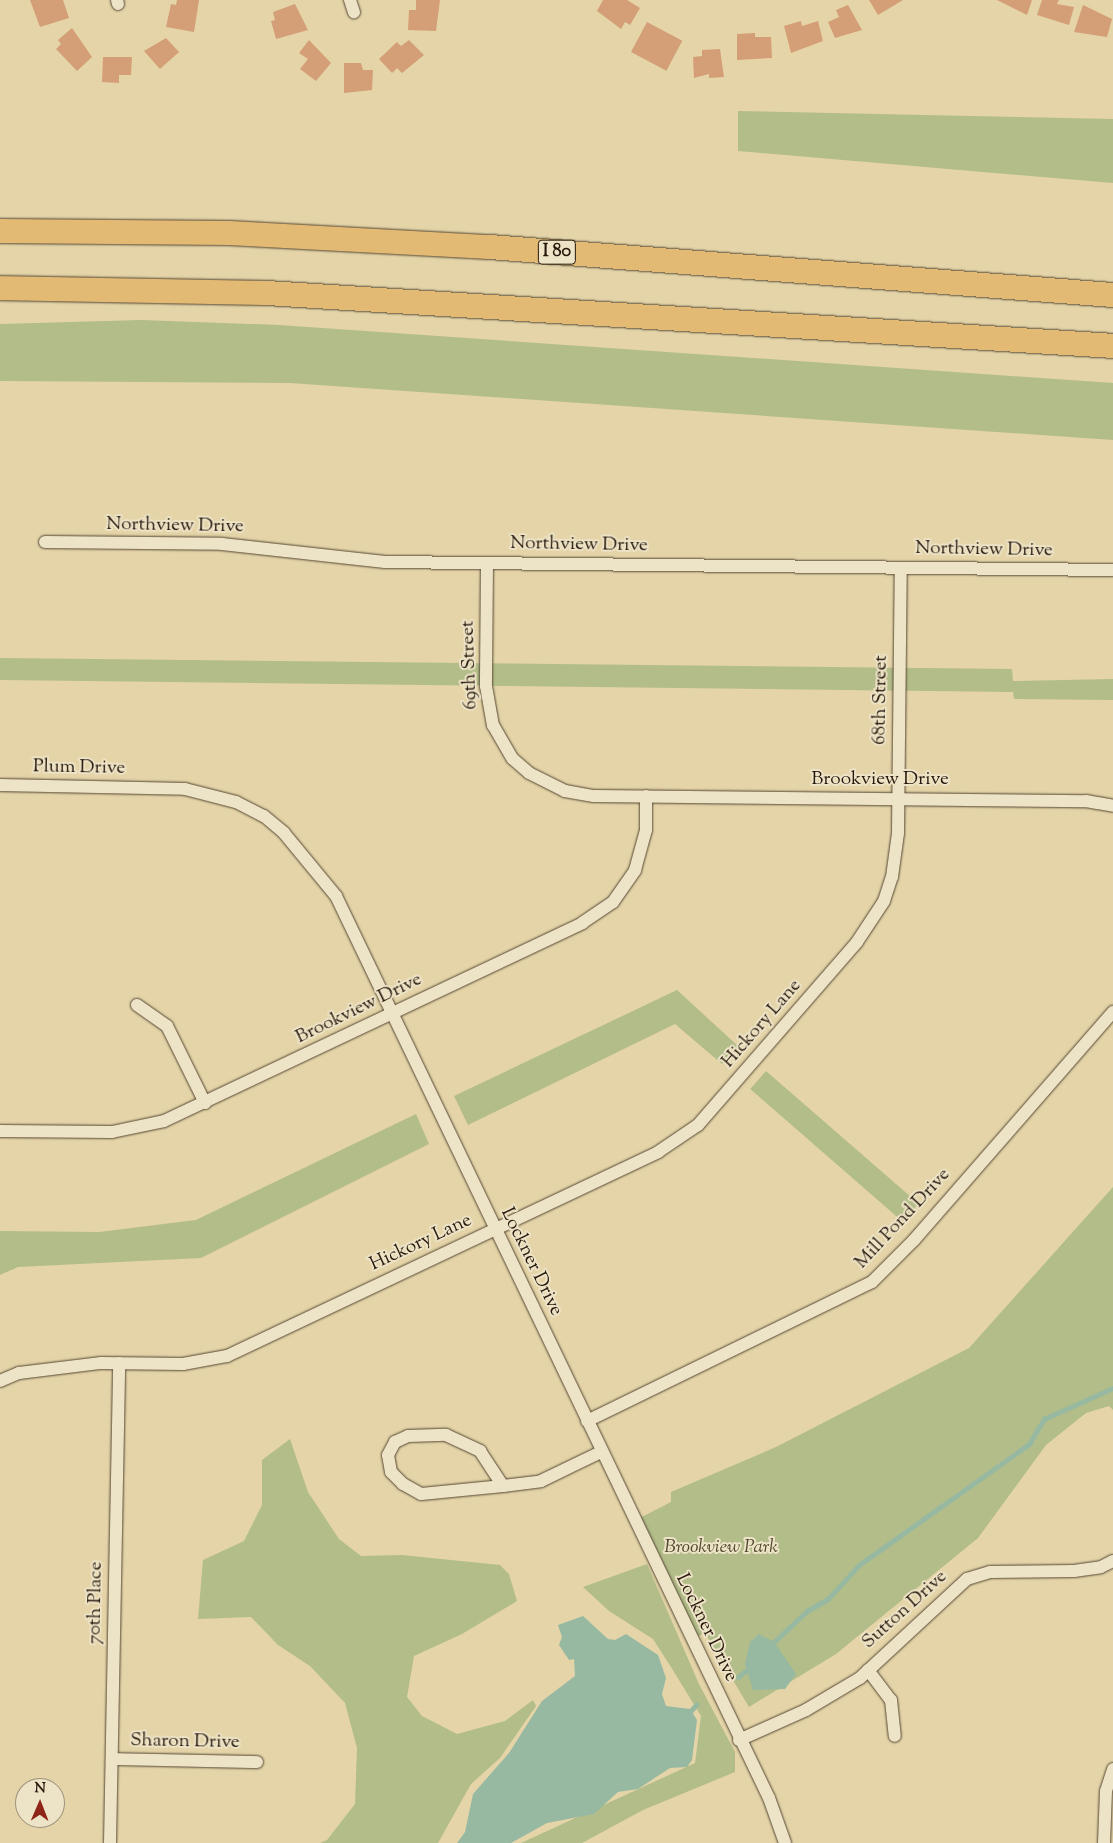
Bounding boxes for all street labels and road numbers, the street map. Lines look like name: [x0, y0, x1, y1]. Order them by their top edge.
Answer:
road number: I 80: [537, 236, 577, 268]
street label: Northview Drive: [106, 513, 244, 539]
street label: Northview Drive: [510, 532, 648, 558]
street label: Northview Drive: [915, 537, 1053, 563]
street label: 69th Street: [457, 620, 483, 710]
street label: 68th Street: [869, 655, 893, 745]
street label: Plum Drive: [33, 756, 125, 780]
street label: Brookview Drive: [811, 769, 949, 791]
street label: Brookview Drive: [292, 969, 426, 1049]
street label: Hickory Lane: [717, 975, 807, 1073]
street label: Mill Pond Drive: [851, 1164, 955, 1274]
street label: Lockner Drive: [495, 1204, 567, 1320]
street label: Hickory Lane: [366, 1209, 476, 1277]
street label: 70th Place: [84, 1561, 108, 1645]
street label: Sutton Drive: [858, 1566, 952, 1654]
street label: Lockner Drive: [670, 1570, 742, 1686]
street label: Sharon Drive: [130, 1730, 240, 1754]

